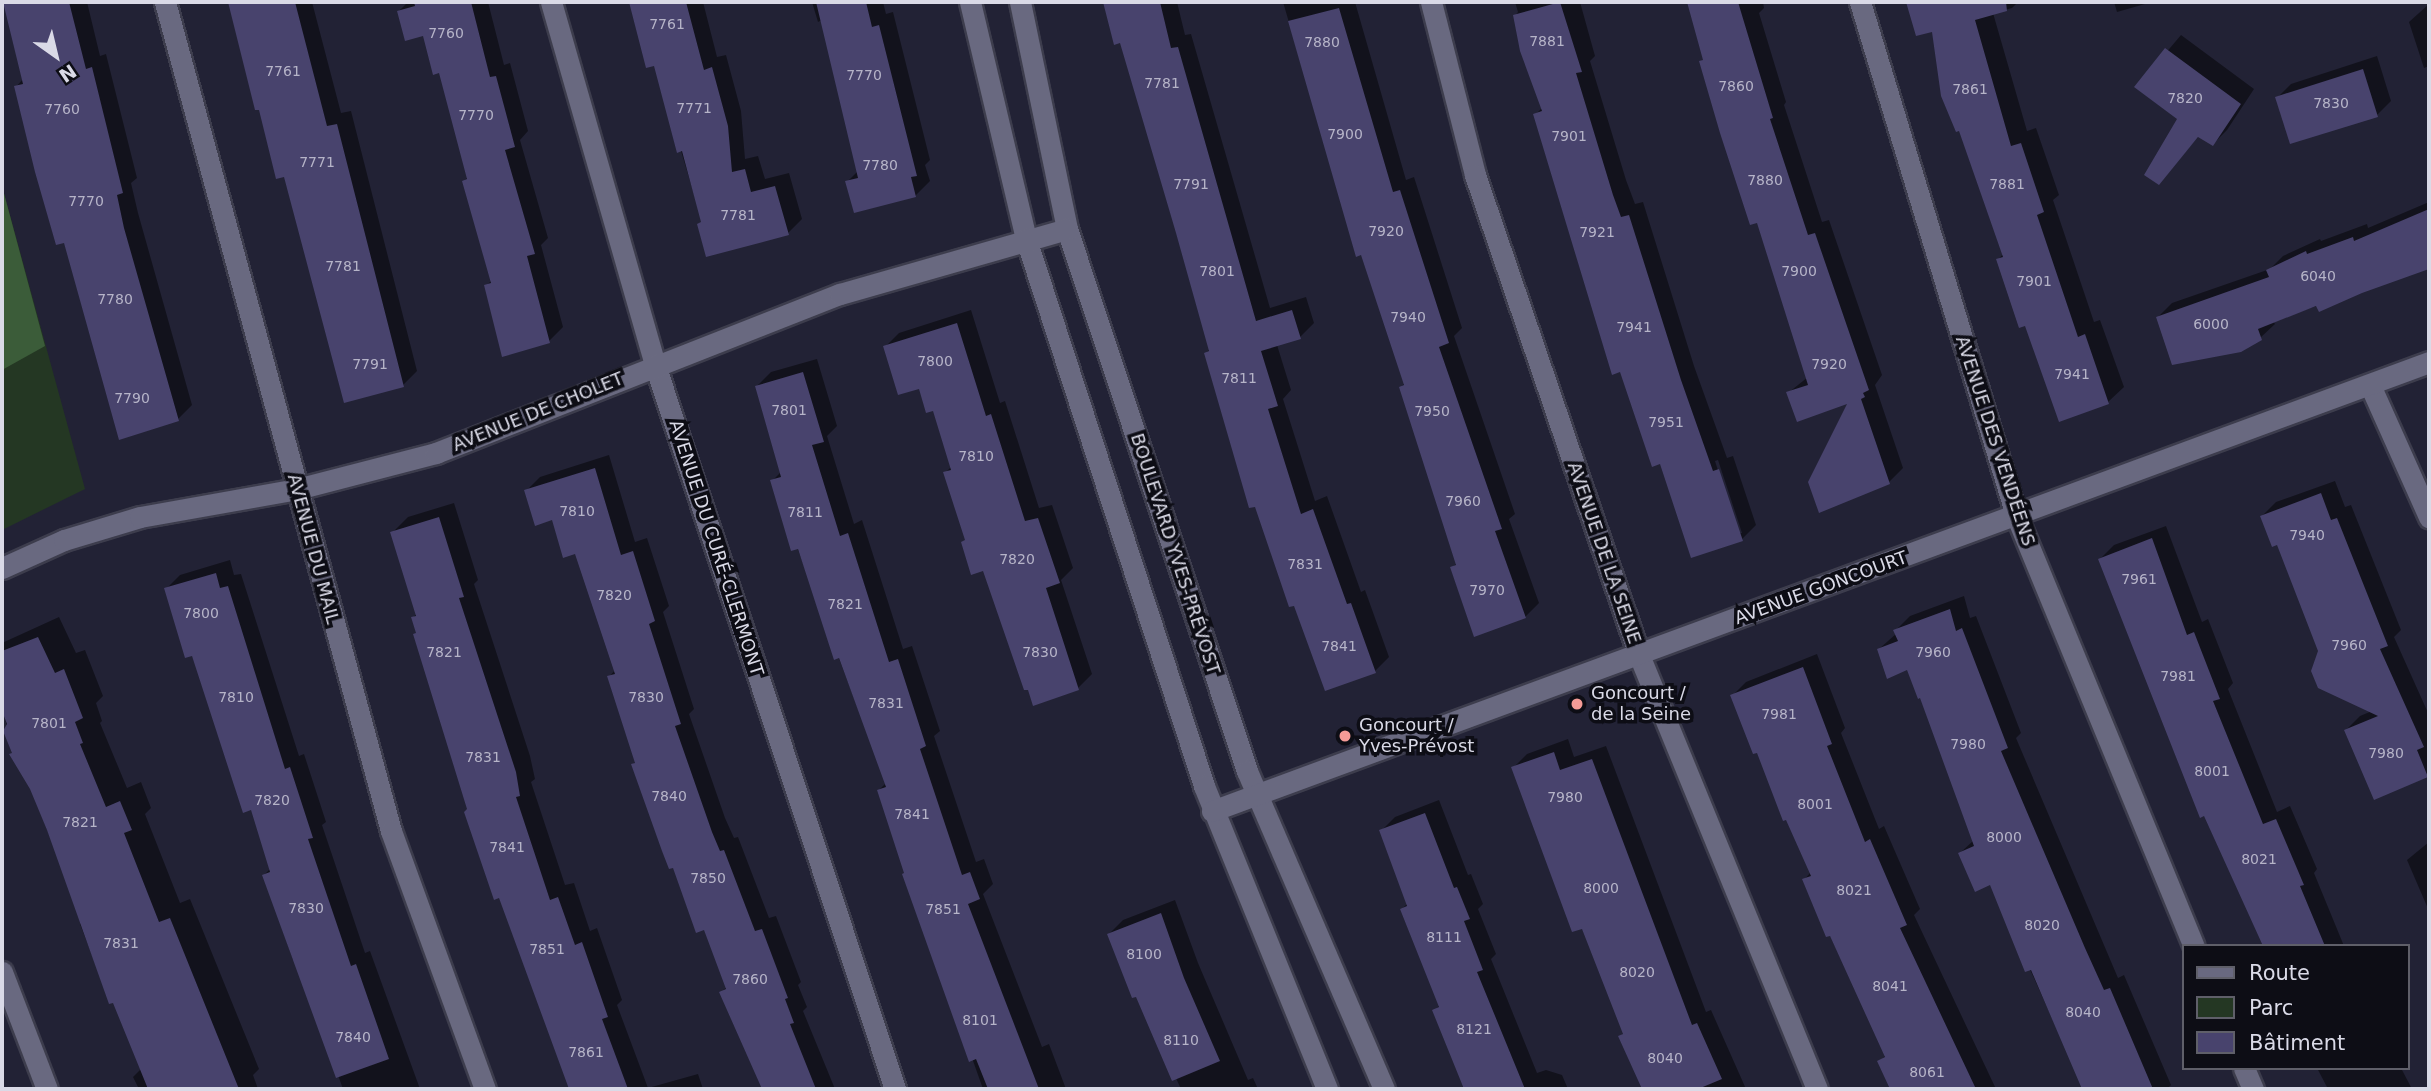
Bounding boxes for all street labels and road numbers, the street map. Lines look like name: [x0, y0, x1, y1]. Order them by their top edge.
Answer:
street label: AVENUE DES VENDÉENS: [1951, 333, 2039, 549]
street label: AVENUE DE CHOLET: [449, 368, 627, 456]
street label: AVENUE DU CURÉ-CLERMONT: [664, 417, 768, 679]
street label: BOULEVARD YVES-PRÉVOST: [1126, 431, 1224, 677]
street label: AVENUE DE LA SEINE: [1563, 459, 1645, 647]
street label: AVENUE DU MAIL: [283, 472, 343, 626]
street label: AVENUE GONCOURT: [1732, 547, 1910, 629]

